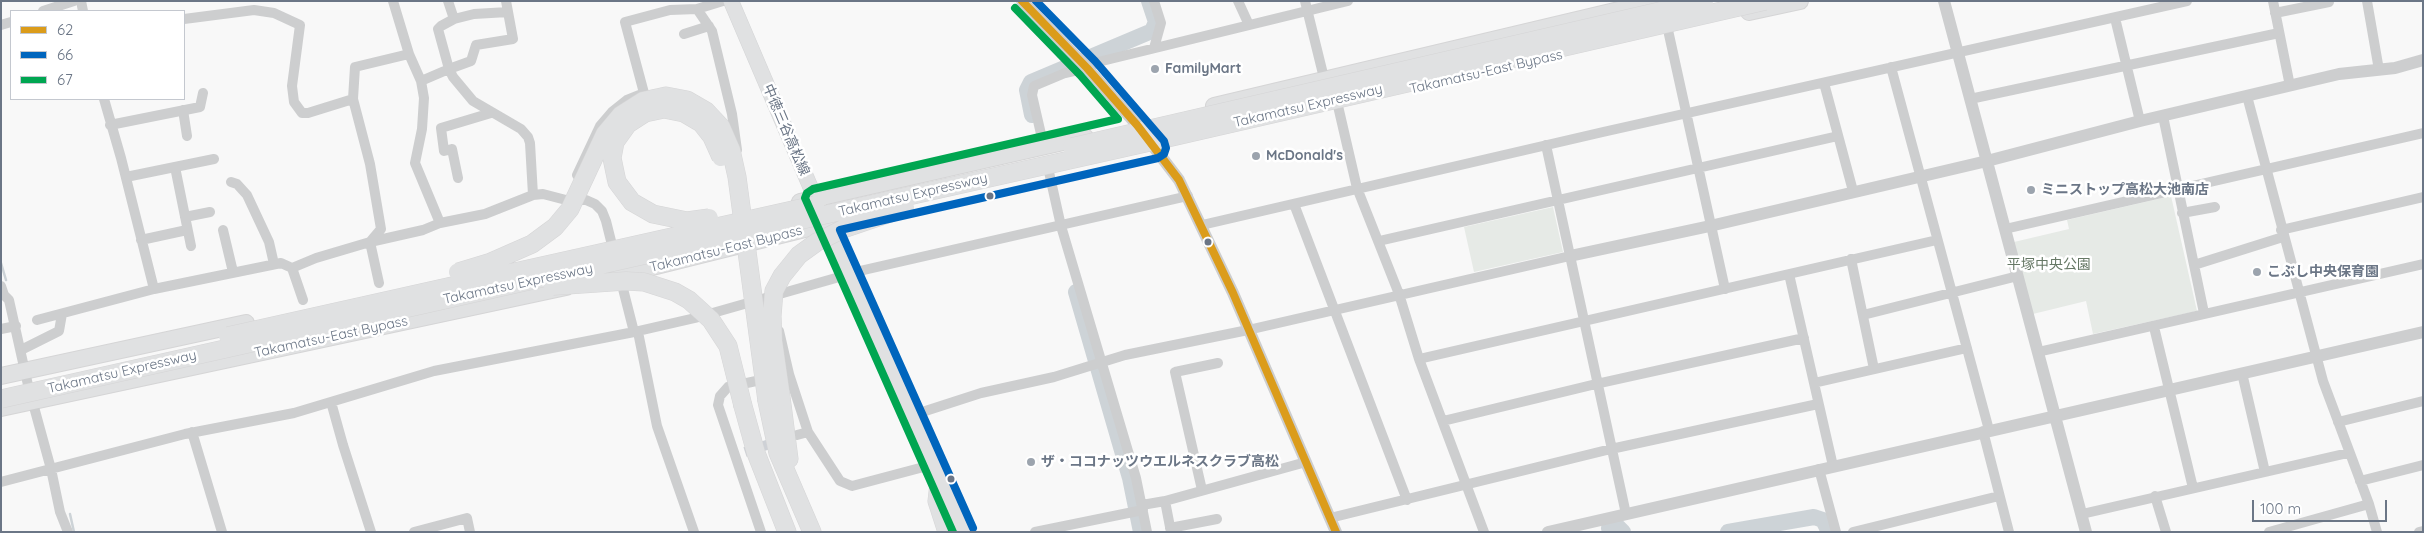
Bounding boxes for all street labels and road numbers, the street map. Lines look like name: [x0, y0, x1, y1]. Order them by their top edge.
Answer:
street label: Takamatsu-East Bypass: [1408, 46, 1564, 98]
street label: Takamatsu Expressway: [1232, 81, 1384, 131]
street label: 中徳三谷高松線: [759, 82, 813, 178]
street label: Takamatsu Expressway: [837, 170, 989, 220]
street label: Takamatsu-East Bypass: [648, 222, 804, 276]
street label: Takamatsu Expressway: [442, 260, 594, 308]
street label: Takamatsu-East Bypass: [253, 313, 409, 361]
street label: Takamatsu Expressway: [46, 347, 198, 397]

